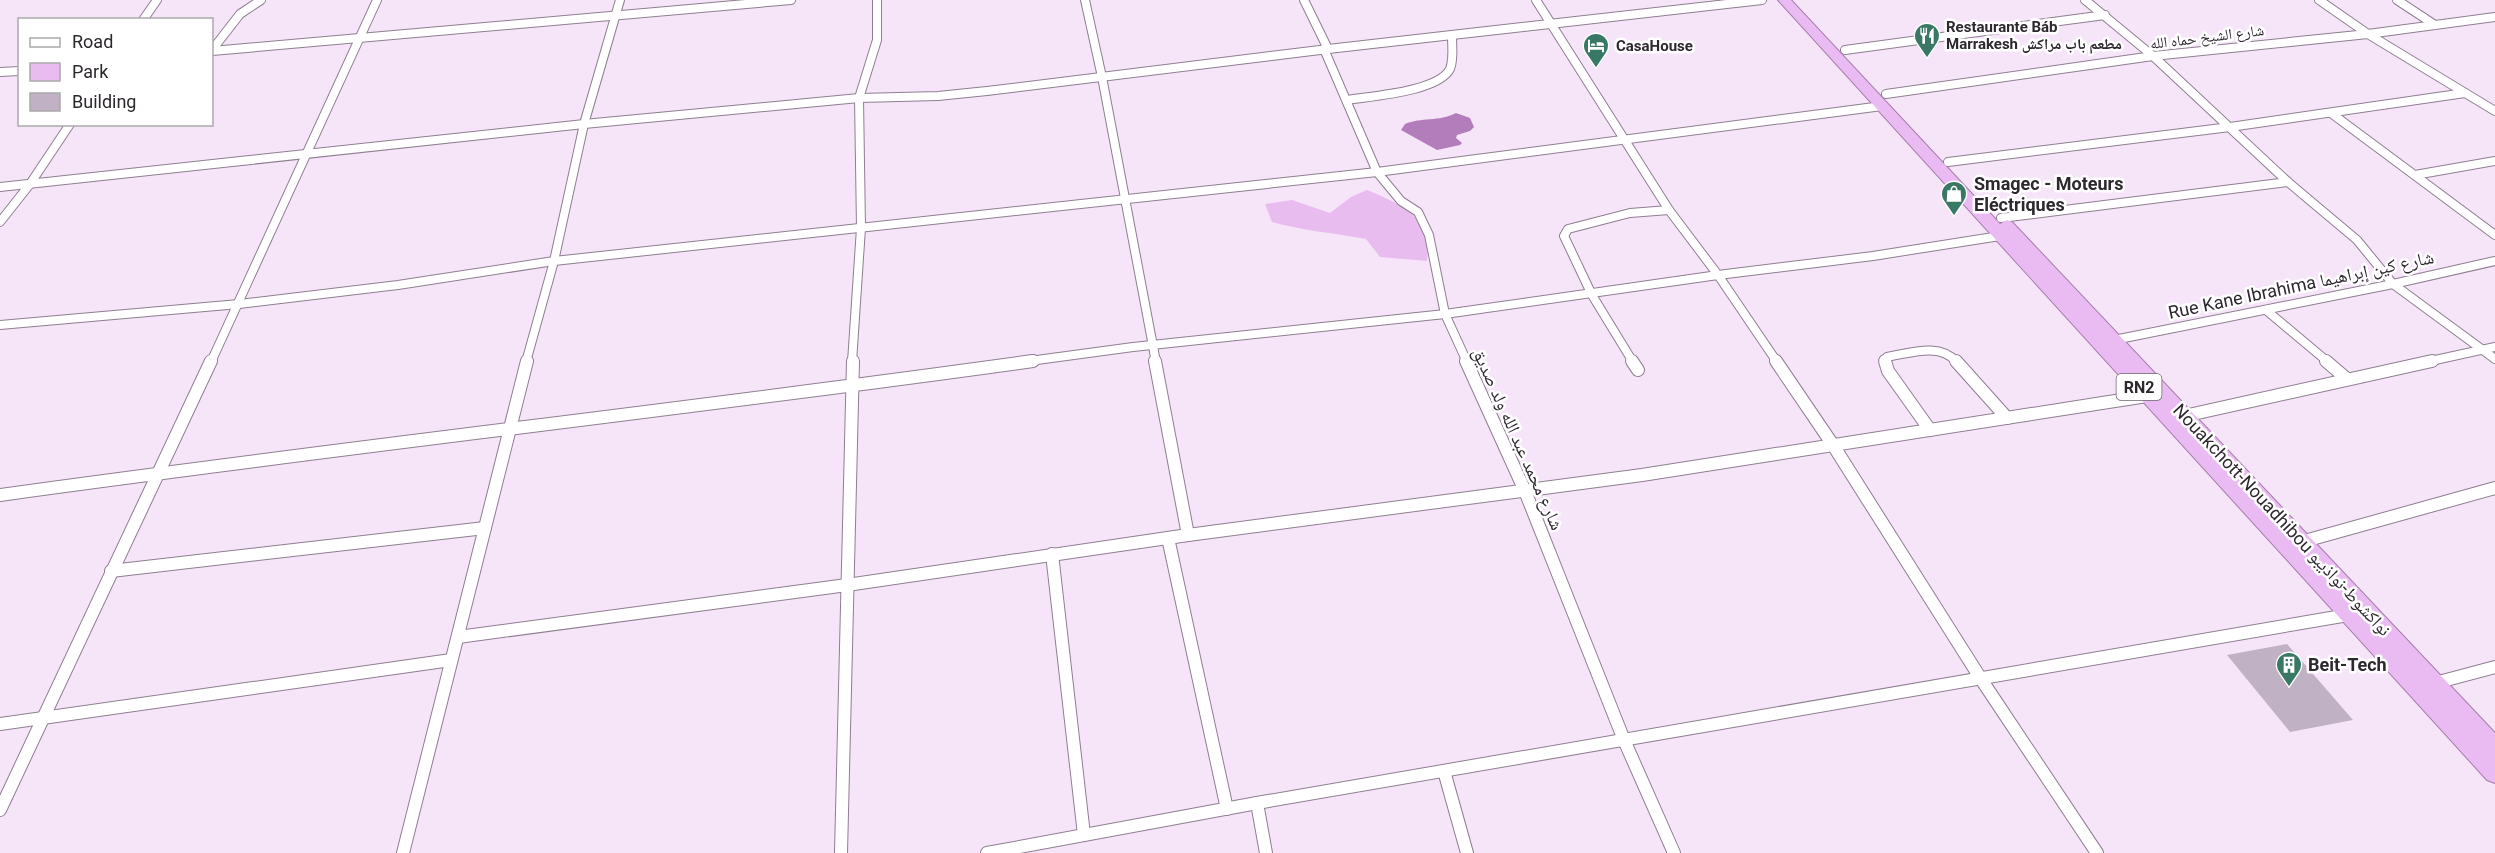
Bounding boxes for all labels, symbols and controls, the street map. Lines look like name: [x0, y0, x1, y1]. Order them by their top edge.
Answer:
legend: [18, 18, 213, 126]
place label: Restaurante Báb Marrakesh مطعم باب مراكش: [1946, 18, 2122, 54]
restaurant icon: Restaurante Báb Marrakesh مطعم باب مراكش: [1912, 21, 1942, 59]
street label: شارع الشيخ حماه الله: [2149, 21, 2265, 54]
text: Road: [72, 31, 113, 52]
hotel icon: CasaHouse: [1581, 31, 1611, 69]
place label: CasaHouse: [1616, 37, 1693, 55]
text: Park: [72, 61, 109, 82]
text: Building: [72, 91, 136, 112]
place label: Smagec - Moteurs Eléctriques: [1974, 173, 2123, 215]
shop icon: Smagec - Moteurs Eléctriques: [1939, 179, 1969, 217]
street label: Rue Kane Ibrahima شارع كين إبراهيما: [2166, 246, 2436, 325]
street label: شارع محمد عبد الله ولد صديق: [1468, 344, 1568, 534]
road number: RN2: [2116, 374, 2162, 400]
street label: Nouakchott-Nouadhibou نواكشوط-نواذيبو: [2169, 399, 2396, 640]
building icon: Beit-Tech: [2274, 650, 2304, 688]
place label: Beit-Tech: [2308, 654, 2387, 675]

